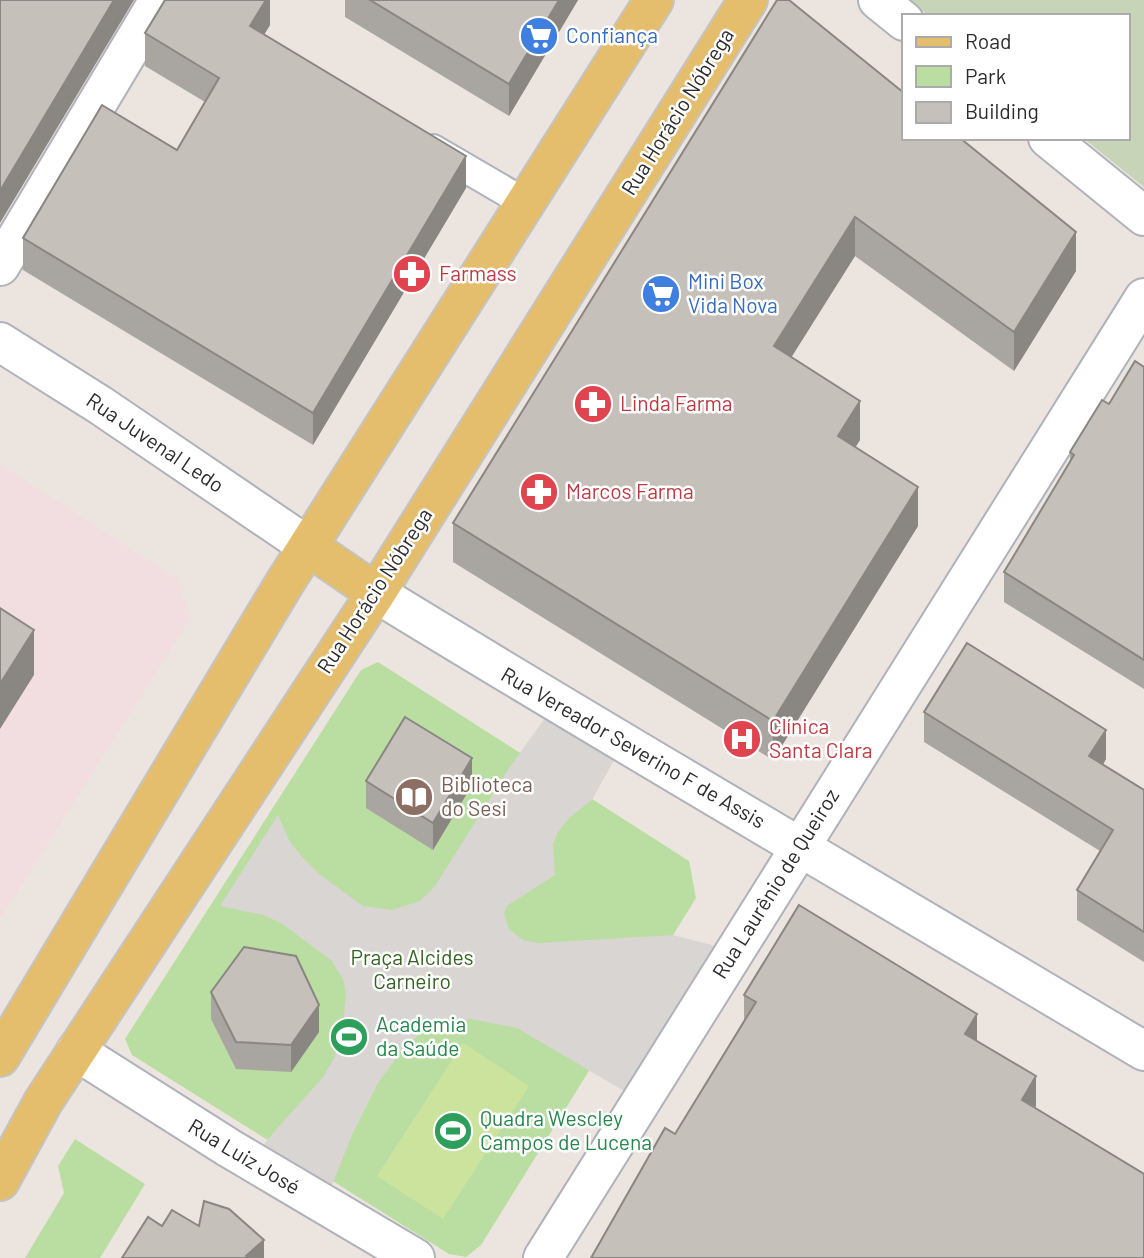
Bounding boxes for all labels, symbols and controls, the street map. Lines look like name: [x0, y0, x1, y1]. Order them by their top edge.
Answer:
legend: [902, 14, 1130, 140]
supermarket icon: Confiança: [518, 15, 560, 57]
place label: Confiança: [566, 22, 658, 47]
street label: Rua Horácio Nóbrega: [615, 23, 738, 199]
text: Road: [965, 28, 1011, 53]
text: Park: [965, 63, 1006, 88]
text: Building: [965, 98, 1039, 123]
pharmacy icon: Farmass: [391, 253, 433, 295]
place label: Farmass: [439, 260, 517, 285]
place label: Mini Box Vida Nova: [688, 268, 778, 317]
supermarket icon: Mini Box Vida Nova: [640, 273, 682, 315]
pharmacy icon: Linda Farma: [572, 383, 614, 425]
street label: Rua Juvenal Ledo: [82, 387, 229, 497]
place label: Linda Farma: [620, 390, 733, 415]
pharmacy icon: Marcos Farma: [518, 471, 560, 513]
place label: Marcos Farma: [566, 478, 694, 503]
street label: Rua Horácio Nóbrega: [311, 503, 436, 677]
street label: Rua Vereador Severino F de Assis: [497, 661, 770, 833]
place label: Clínica Santa Clara: [769, 713, 873, 762]
hospital icon: Clínica Santa Clara: [721, 718, 763, 760]
place label: Biblioteca do Sesi: [441, 771, 533, 820]
library icon: Biblioteca do Sesi: [393, 776, 435, 818]
street label: Rua Laurênio de Queiroz: [706, 784, 843, 983]
park label: Praça Alcides Carneiro: [350, 944, 474, 993]
place label: Academia da Saúde: [376, 1011, 466, 1060]
sports icon: Academia da Saúde: [328, 1016, 370, 1058]
place label: Quadra Wescley Campos de Lucena: [480, 1105, 652, 1154]
sports icon: Quadra Wescley Campos de Lucena: [432, 1110, 474, 1152]
street label: Rua Luiz José: [184, 1113, 305, 1199]

